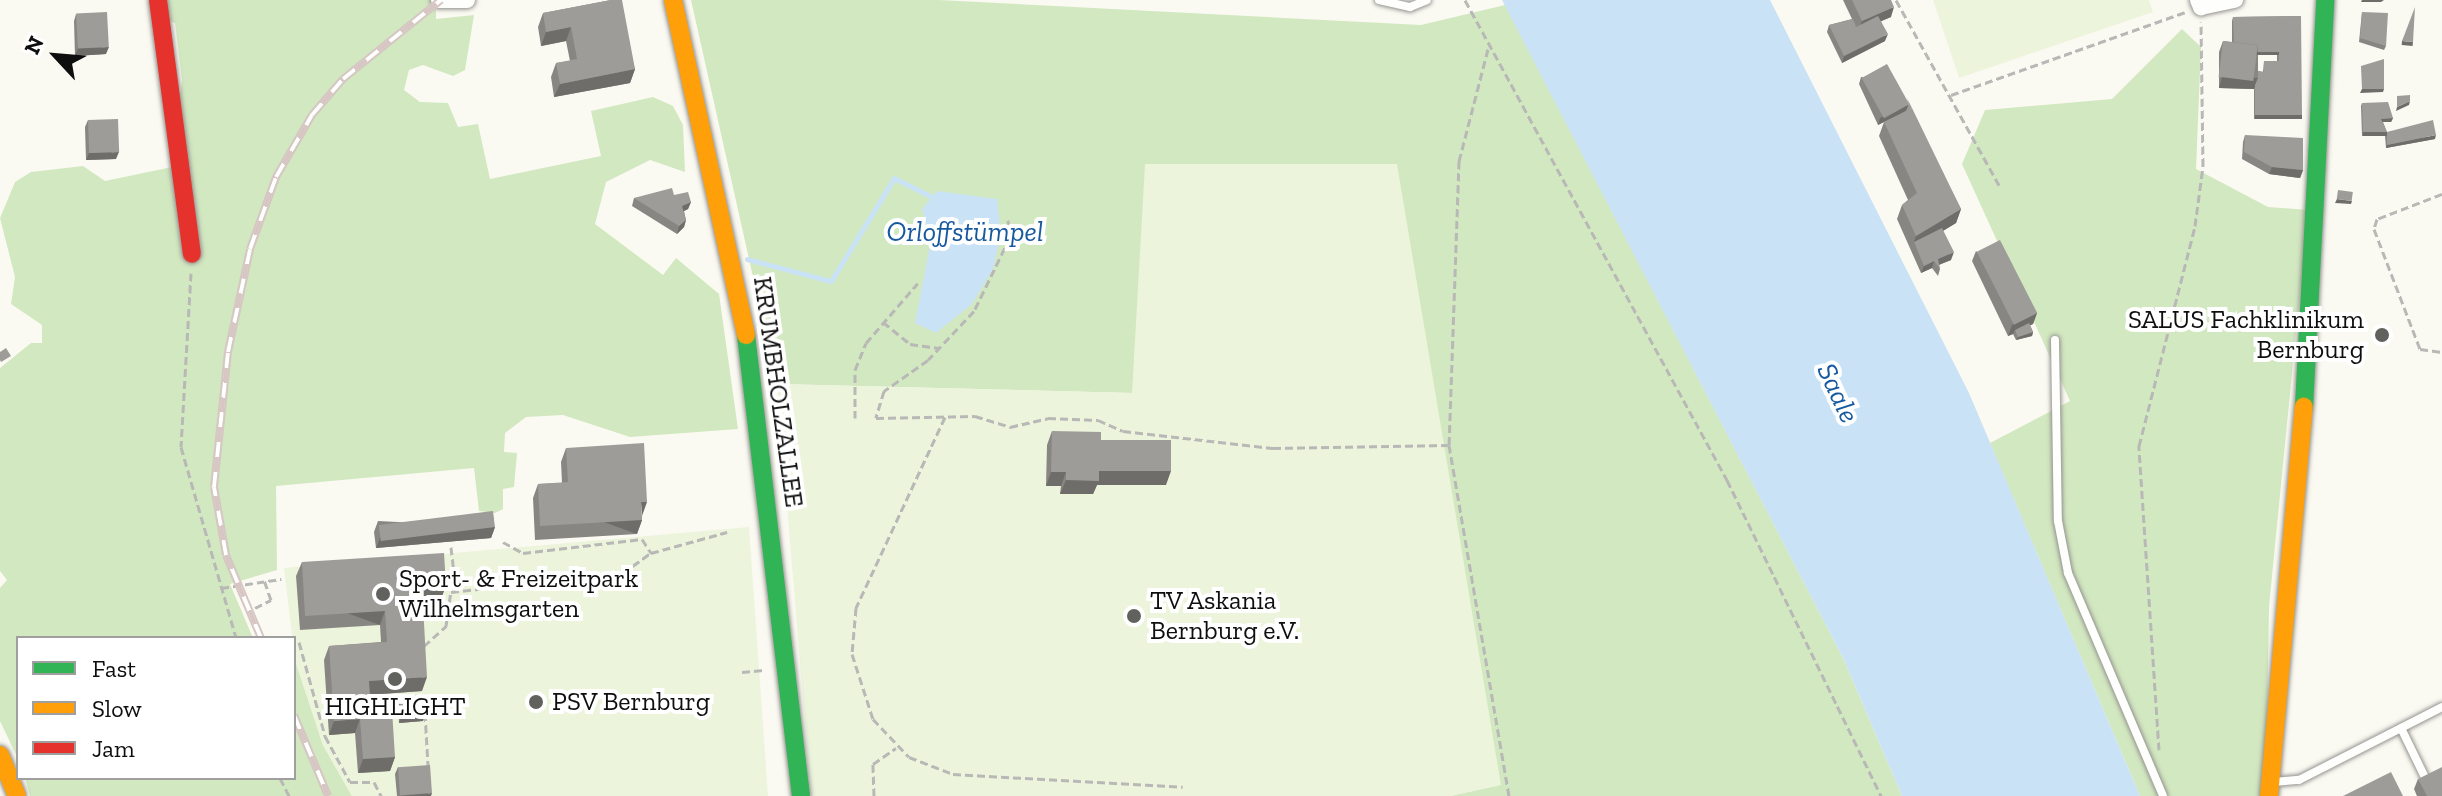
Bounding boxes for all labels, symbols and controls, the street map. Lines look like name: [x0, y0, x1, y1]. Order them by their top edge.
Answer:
north arrow: [16, 16, 96, 96]
text: N: [18, 32, 50, 59]
water label: Orloffstümpel: [887, 215, 1043, 249]
street label: KRUMBHOLZALLEE: [746, 275, 810, 509]
place label: SALUS Fachklinikum Bernburg: [2128, 304, 2364, 366]
marker: SALUS Fachklinikum Bernburg: [2371, 324, 2393, 346]
water label: Saale: [1810, 358, 1866, 428]
place label: Sport- & Freizeitpark Wilhelmsgarten: [399, 563, 638, 624]
marker: Sport- & Freizeitpark Wilhelmsgarten: [374, 585, 392, 603]
place label: TV Askania Bernburg e.V.: [1150, 585, 1299, 646]
marker: TV Askania Bernburg e.V.: [1125, 607, 1143, 625]
legend: [16, 636, 296, 780]
text: Fast: [92, 654, 136, 683]
marker: HIGHLIGHT: [386, 670, 404, 688]
place label: PSV Bernburg: [552, 686, 711, 718]
place label: HIGHLIGHT: [324, 691, 466, 723]
marker: PSV Bernburg: [527, 693, 545, 711]
text: Slow: [92, 694, 142, 723]
text: Jam: [92, 734, 135, 763]

